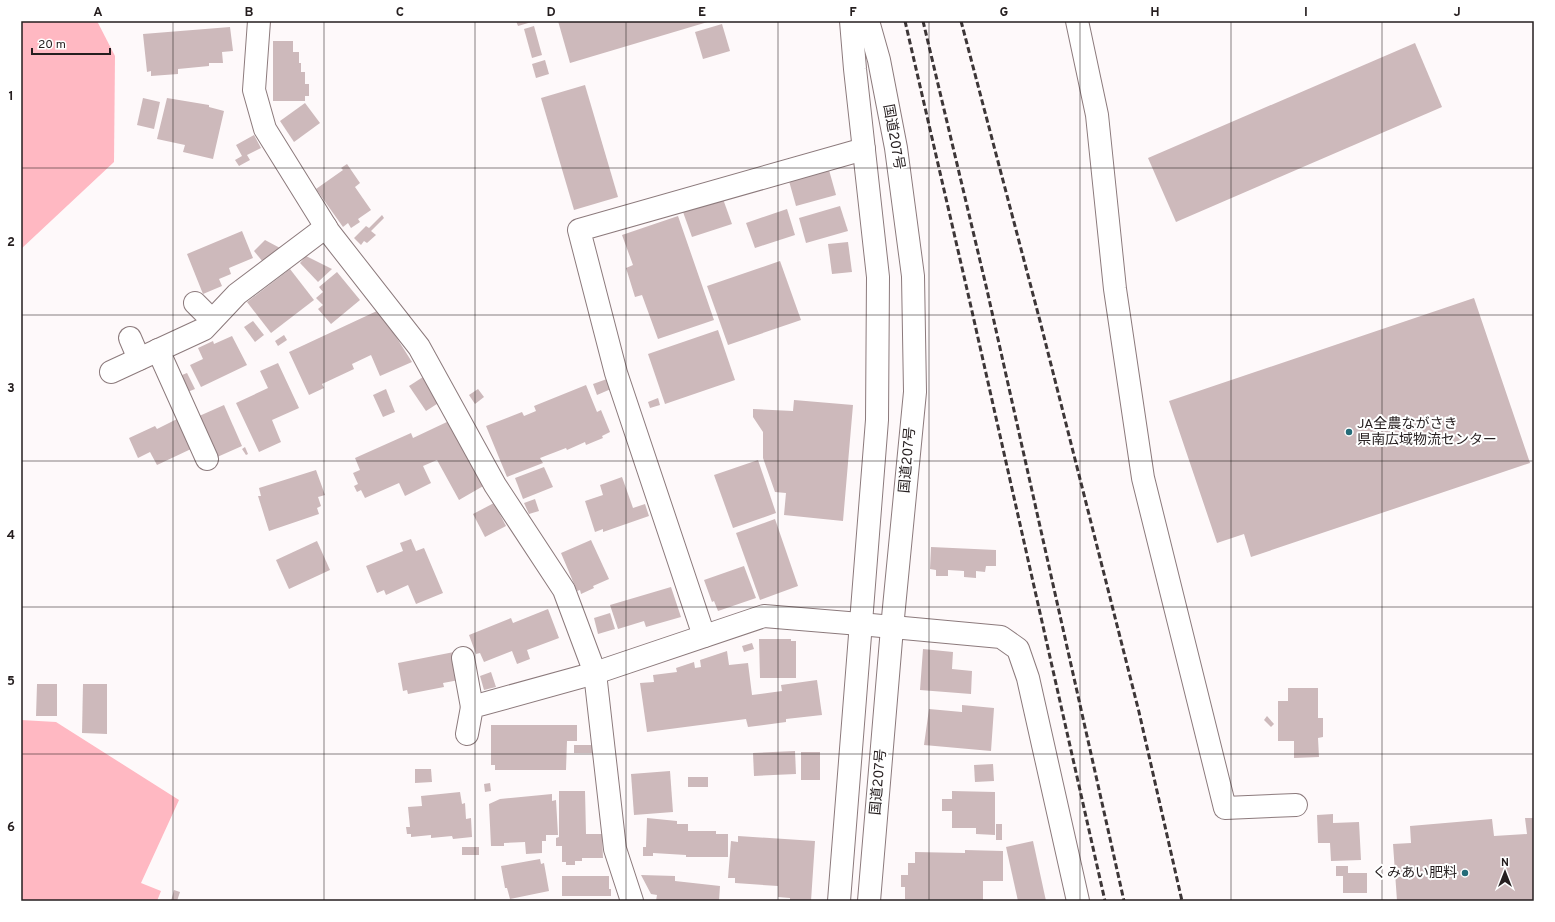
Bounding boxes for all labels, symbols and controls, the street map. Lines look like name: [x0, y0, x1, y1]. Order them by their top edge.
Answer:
text: A: [93, 5, 103, 21]
text: B: [245, 5, 254, 21]
text: C: [396, 5, 404, 21]
text: D: [546, 5, 556, 21]
text: E: [698, 5, 706, 21]
text: F: [849, 5, 857, 21]
text: G: [1000, 5, 1009, 21]
text: H: [1150, 5, 1160, 21]
text: I: [1304, 5, 1308, 21]
text: J: [1453, 5, 1461, 21]
scale bar: [32, 30, 110, 56]
text: 20 m: [38, 37, 66, 53]
text: 1: [8, 89, 14, 105]
street label: 国道207号: [879, 103, 907, 171]
text: 2: [7, 235, 15, 251]
text: 3: [7, 381, 15, 397]
place label: JA全農ながさき 県南広域物流センター: [1357, 416, 1497, 449]
street label: 国道207号: [897, 426, 919, 494]
marker: JA全農ながさき 県南広域物流センター: [1344, 427, 1354, 437]
text: 4: [7, 528, 15, 544]
text: 5: [7, 674, 15, 690]
street label: 国道207号: [868, 748, 890, 816]
text: 6: [7, 820, 15, 836]
north arrow: [1485, 852, 1525, 892]
text: N: [1501, 856, 1509, 870]
place label: くみあい肥料: [1372, 864, 1457, 882]
marker: くみあい肥料: [1460, 868, 1470, 878]

